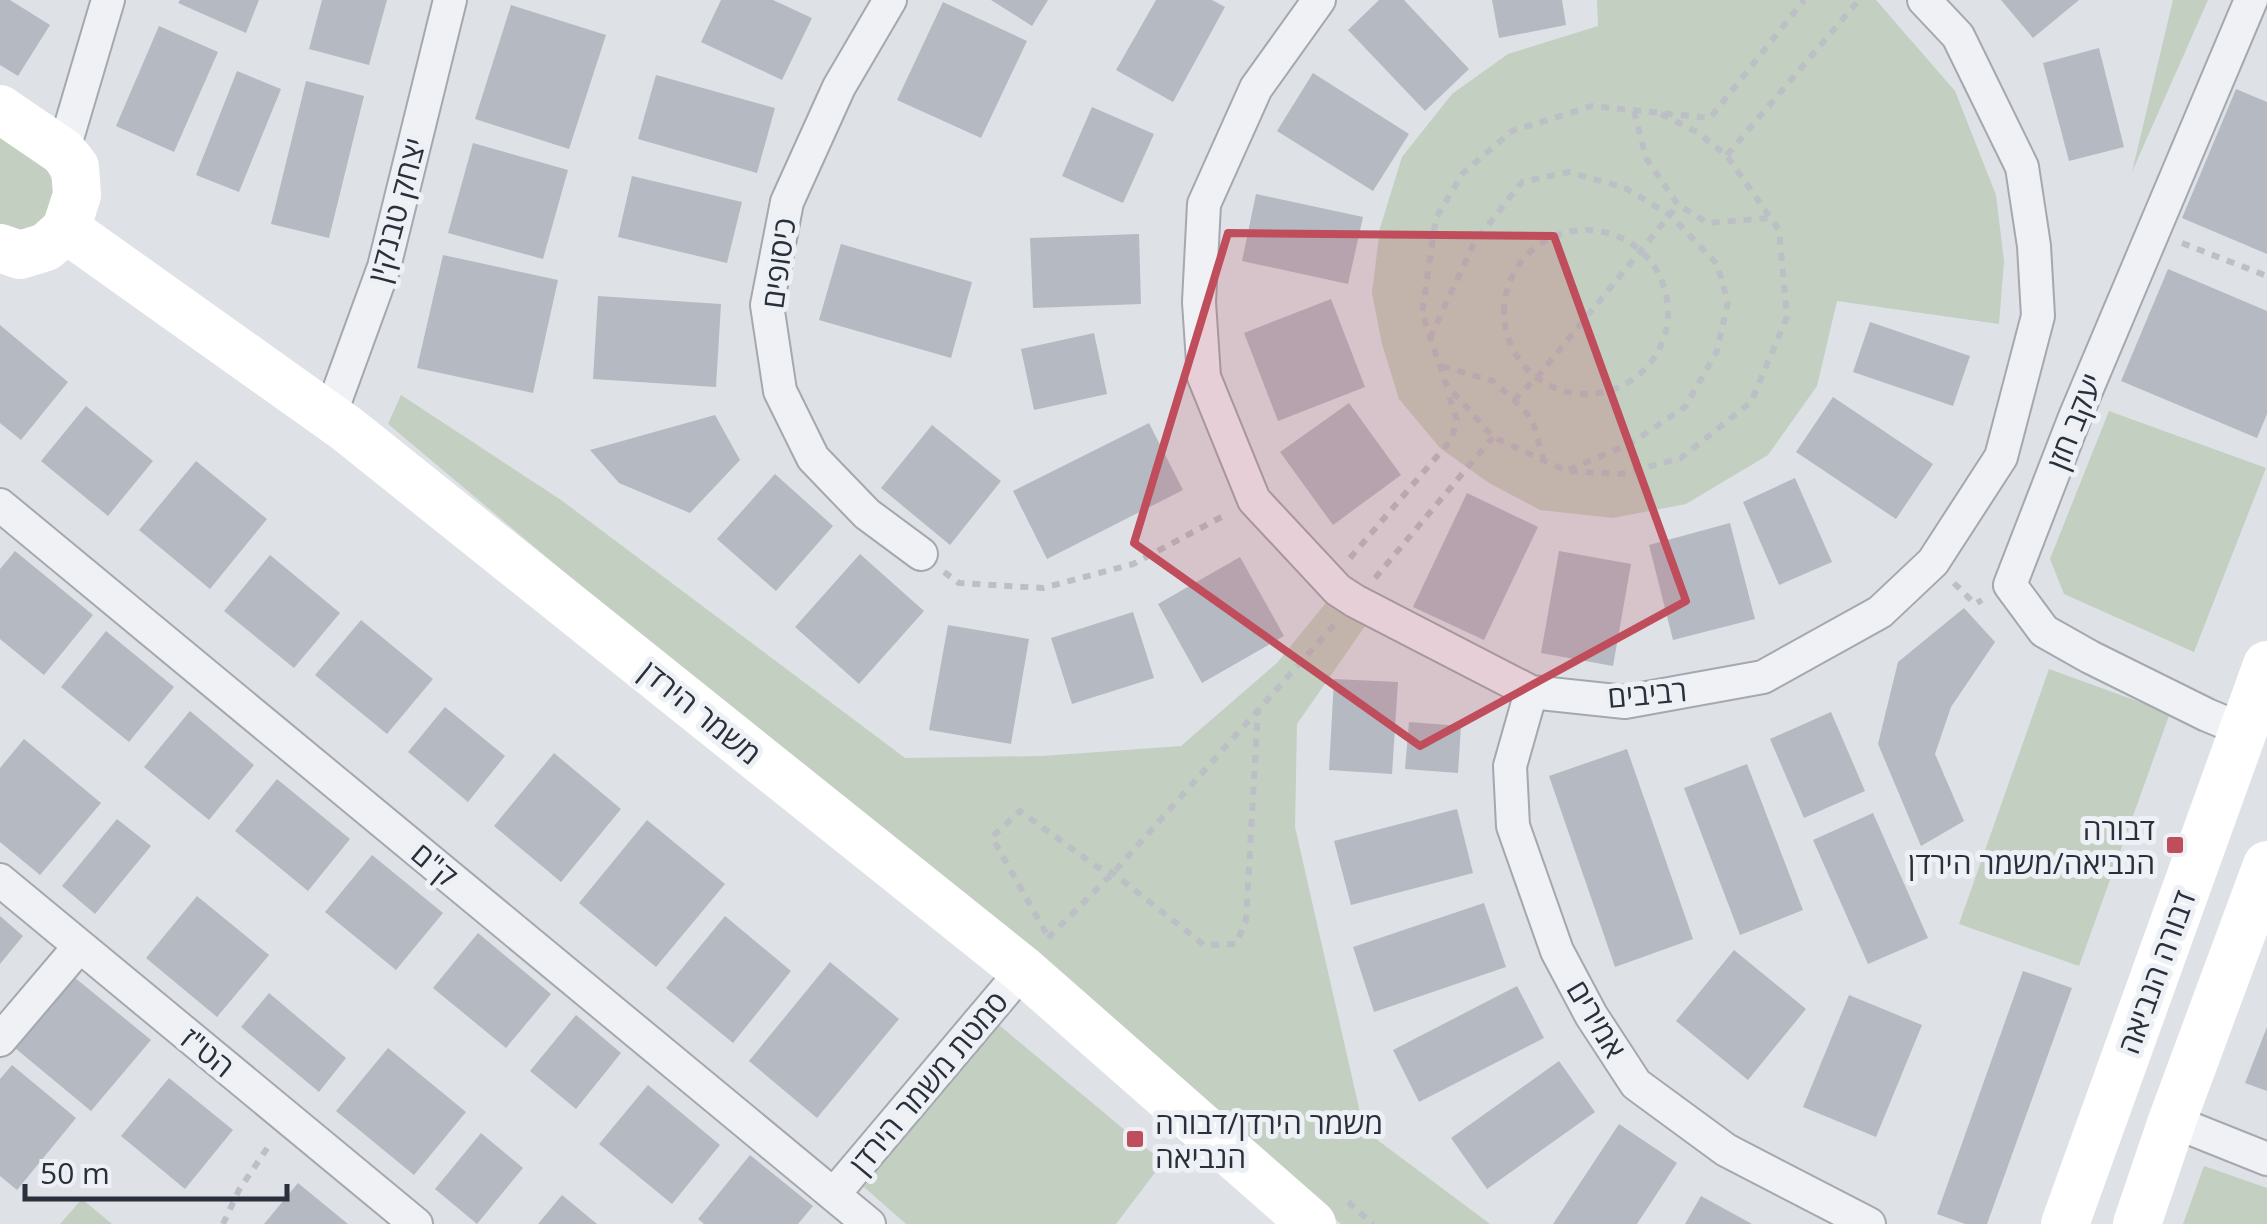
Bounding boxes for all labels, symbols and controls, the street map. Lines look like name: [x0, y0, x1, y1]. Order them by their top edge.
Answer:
street label: יצחק טבנקין: [357, 133, 435, 287]
street label: כיסופים: [751, 215, 805, 311]
street label: יעקב חזן: [2036, 367, 2112, 475]
street label: משמר הירדן: [632, 650, 770, 774]
street label: רביבים: [1606, 669, 1688, 717]
place label: דבורה הנביאה/משמר הירדן: [1908, 808, 2155, 883]
street label: ק"ם: [403, 833, 467, 895]
marker: דבורה הנביאה/משמר הירדן: [2164, 834, 2186, 856]
street label: דבורה הנביאה: [2107, 885, 2205, 1059]
street label: אמירים: [1558, 972, 1636, 1066]
street label: סמטת משמר הירדן: [839, 982, 1017, 1182]
street label: הט"ז: [173, 1018, 243, 1086]
place label: משמר הירדן/דבורה הנביאה: [1155, 1102, 1383, 1177]
marker: משמר הירדן/דבורה הנביאה: [1124, 1128, 1146, 1150]
scale bar: [25, 1139, 288, 1201]
text: 50 m: [40, 1152, 110, 1193]

